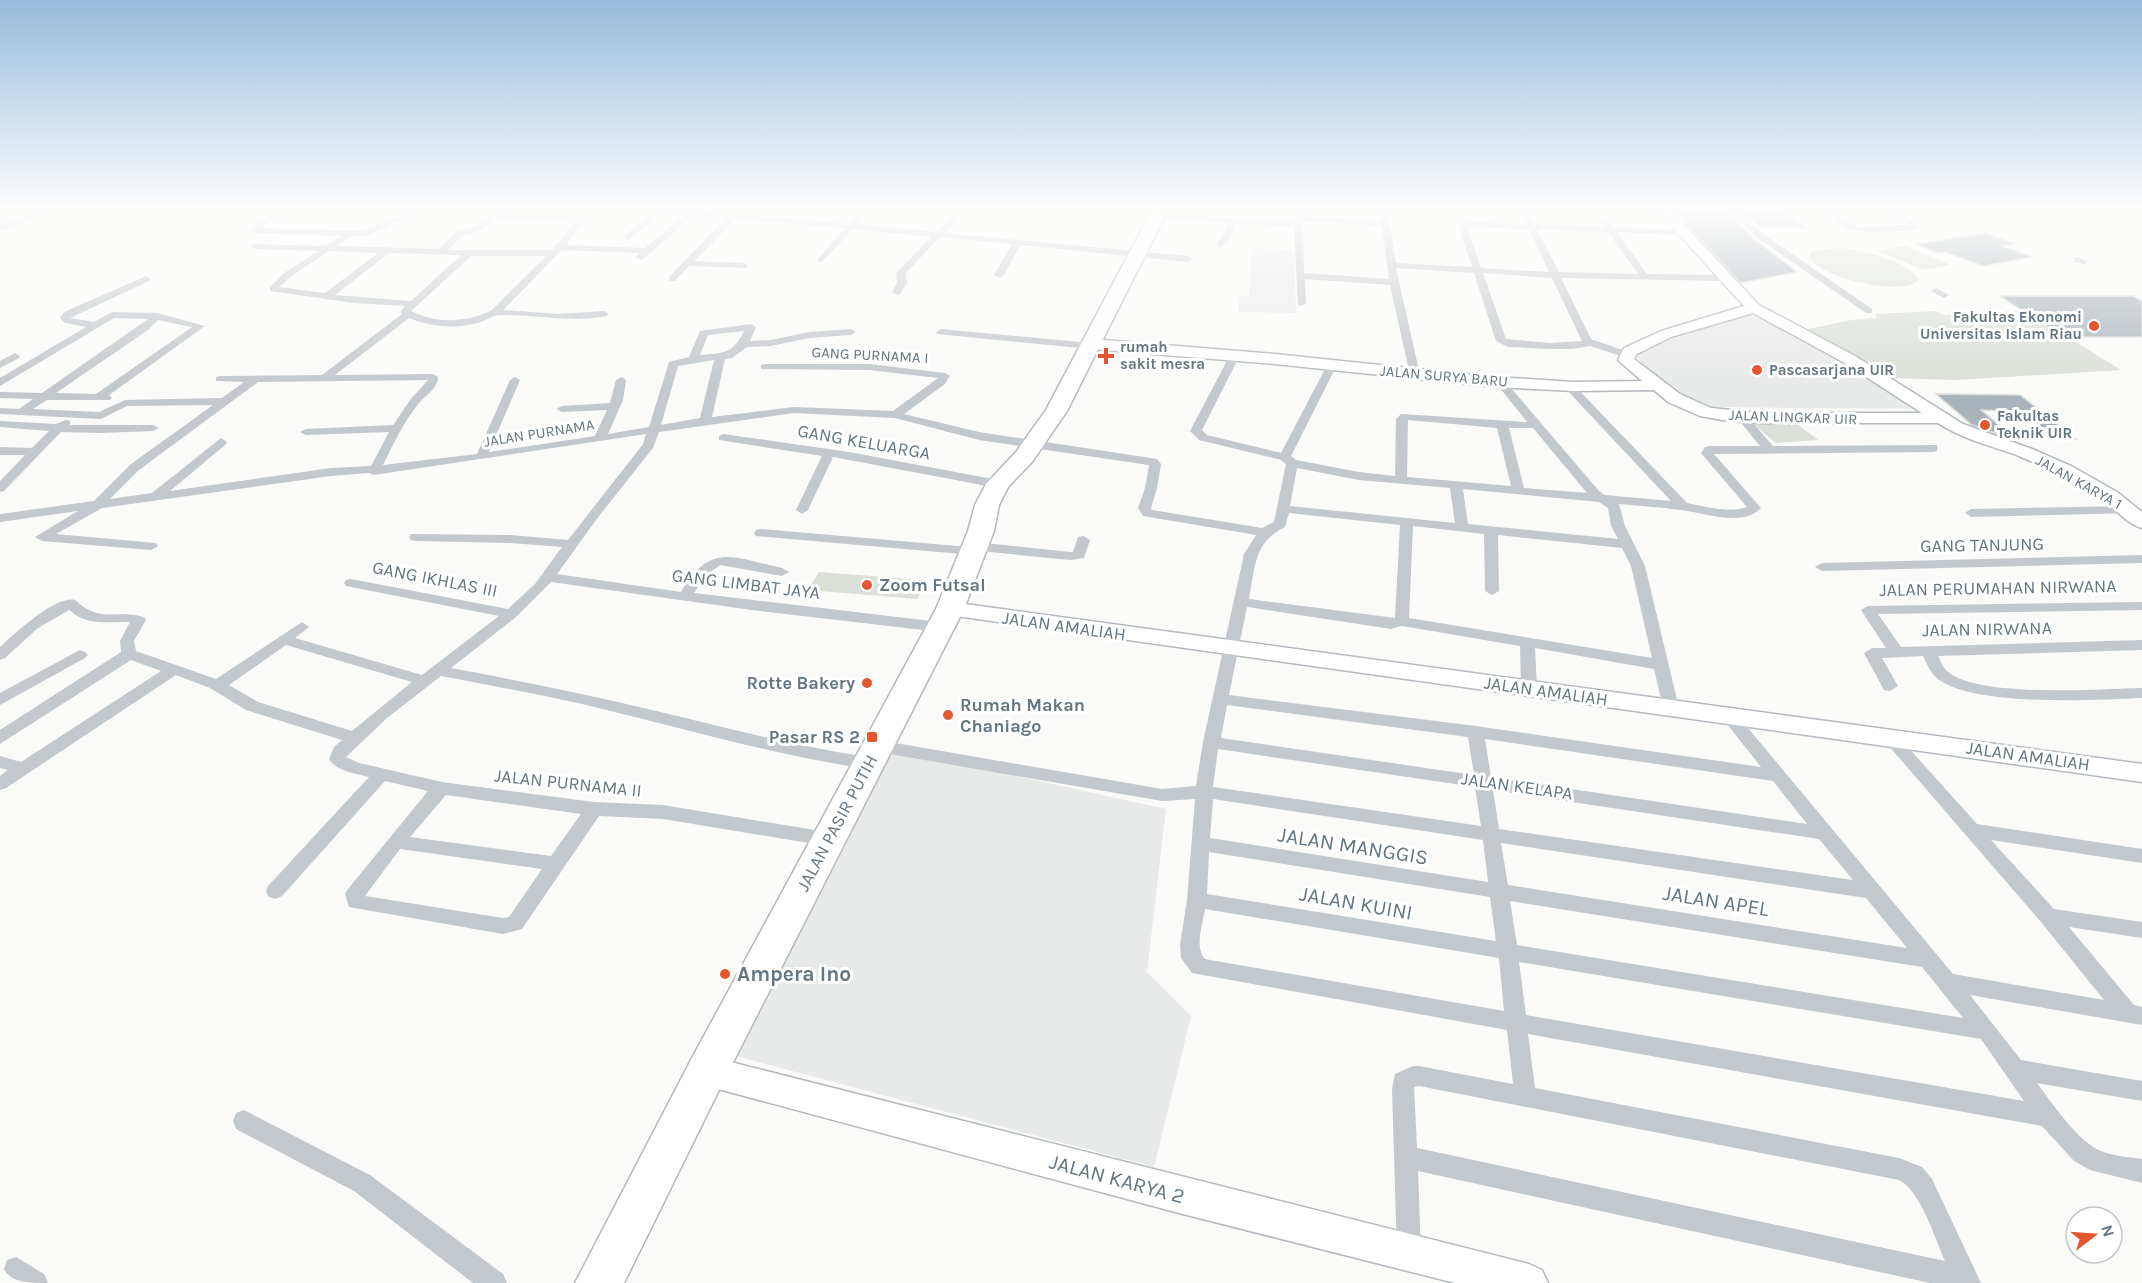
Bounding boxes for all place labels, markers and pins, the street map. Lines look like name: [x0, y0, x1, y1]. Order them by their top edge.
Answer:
place label: Fakultas Ekonomi Universitas Islam Riau: [1920, 308, 2082, 343]
marker: Fakultas Ekonomi Universitas Islam Riau: [2087, 319, 2101, 333]
place label: rumah sakit mesra: [1120, 338, 1205, 373]
marker: rumah sakit mesra: [1097, 347, 1115, 365]
place label: Pascasarjana UIR: [1769, 361, 1894, 379]
marker: Pascasarjana UIR: [1750, 363, 1764, 377]
place label: Fakultas Teknik UIR: [1997, 407, 2072, 442]
marker: Fakultas Teknik UIR: [1978, 418, 1992, 432]
place label: Zoom Futsal: [879, 574, 986, 596]
marker: Zoom Futsal: [860, 578, 874, 592]
place label: Rotte Bakery: [746, 672, 855, 694]
marker: Rotte Bakery: [860, 676, 874, 690]
place label: Rumah Makan Chaniago: [960, 694, 1085, 737]
marker: Rumah Makan Chaniago: [941, 708, 955, 722]
place label: Pasar RS 2: [769, 726, 860, 748]
marker: Pasar RS 2: [865, 730, 879, 744]
place label: Ampera Ino: [737, 962, 851, 986]
marker: Ampera Ino: [718, 967, 732, 981]

